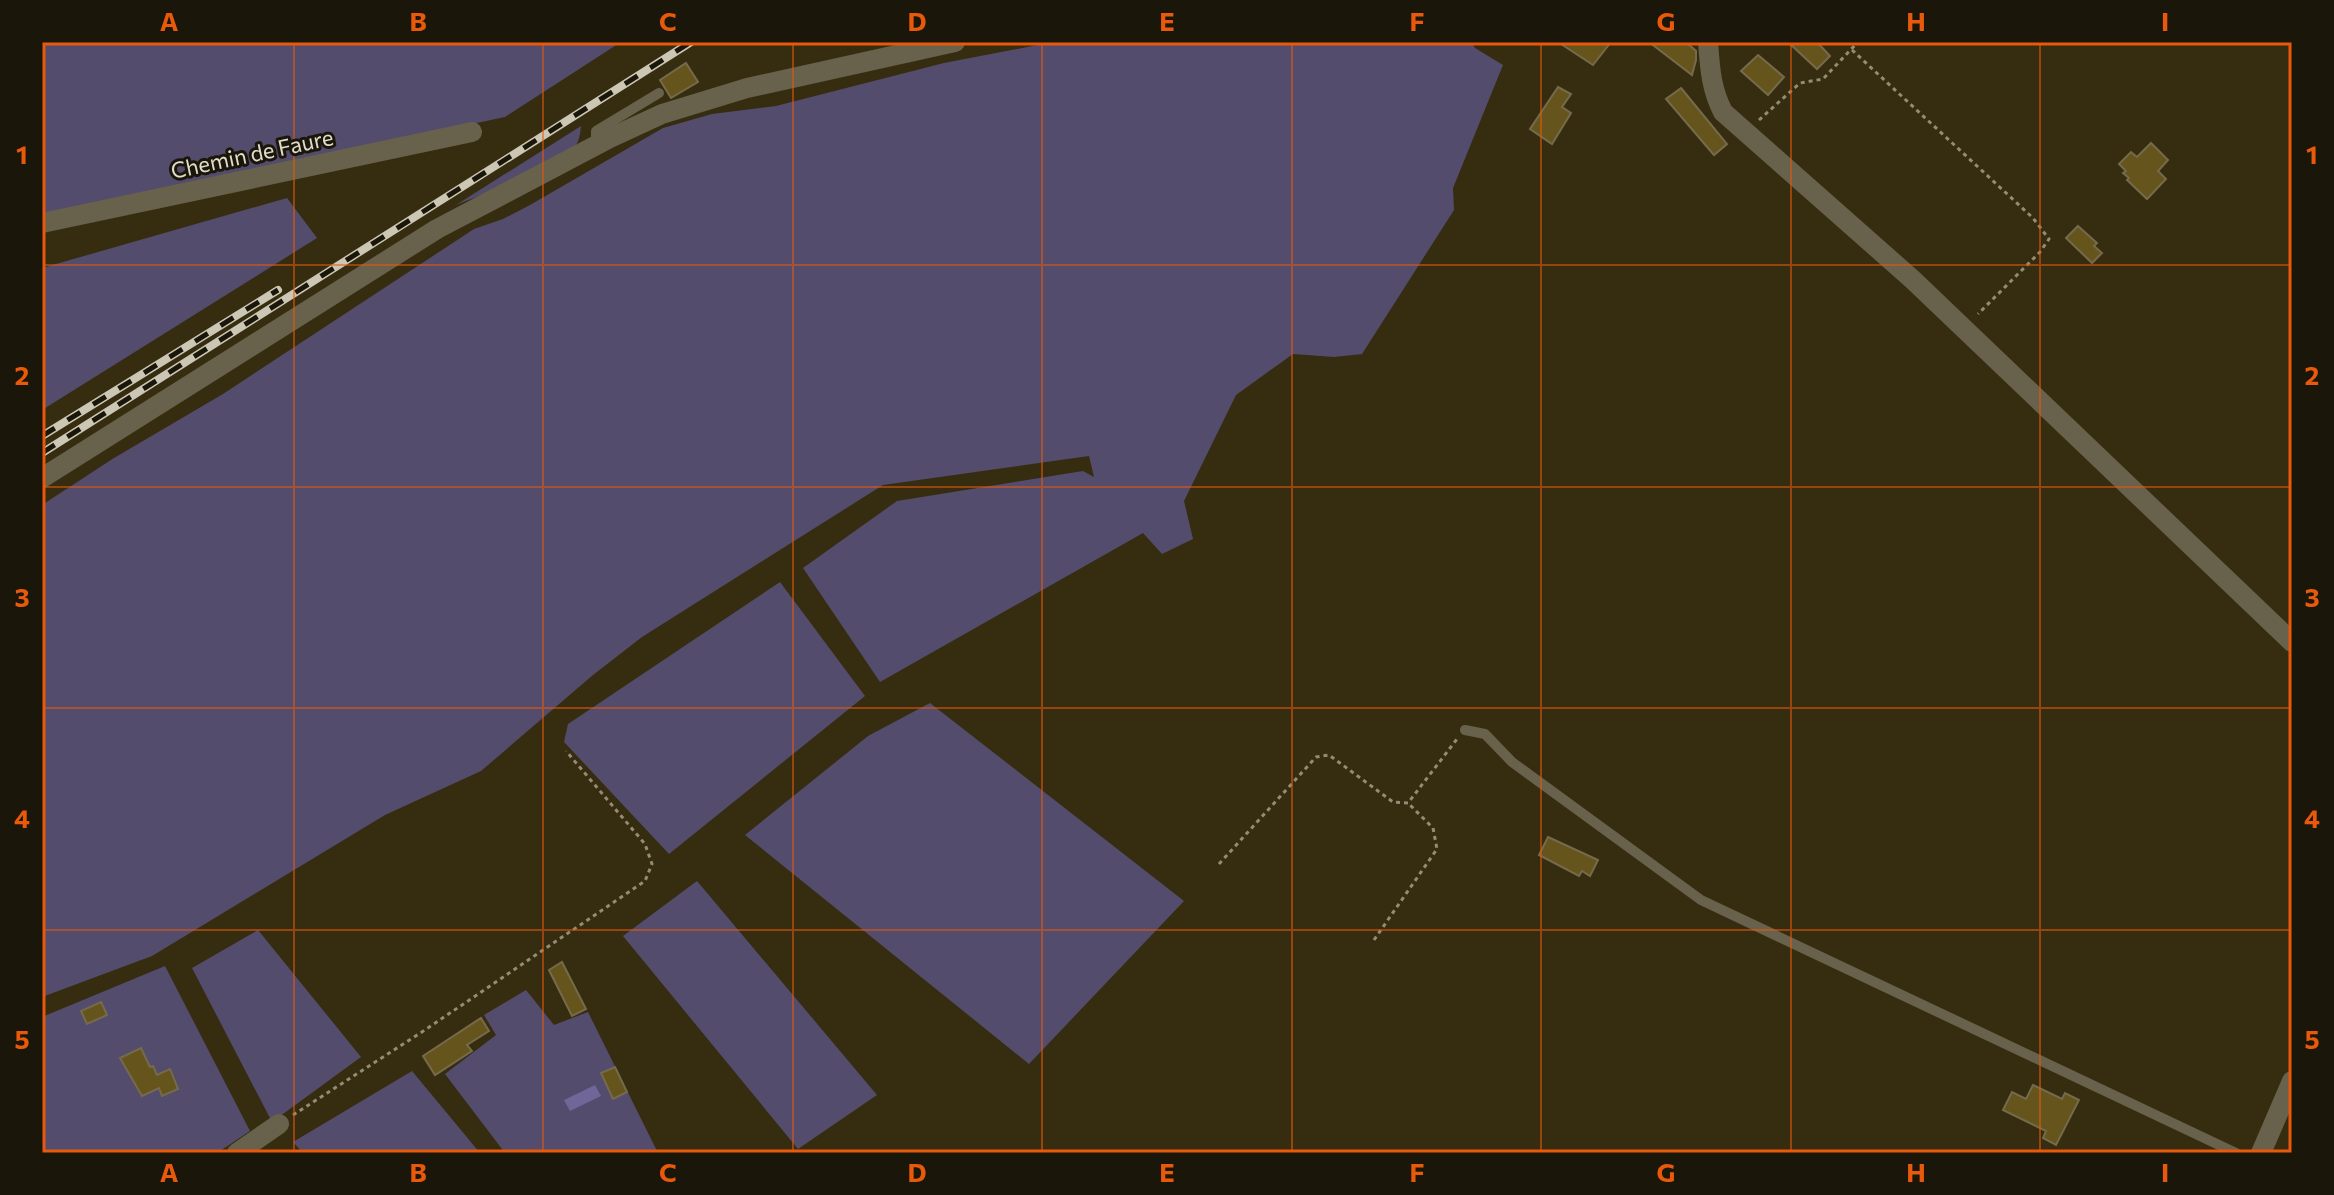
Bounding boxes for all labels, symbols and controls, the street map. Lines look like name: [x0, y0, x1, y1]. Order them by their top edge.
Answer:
text: A: [160, 5, 179, 36]
text: B: [409, 5, 427, 36]
text: C: [659, 5, 677, 36]
text: D: [907, 5, 927, 36]
text: E: [1159, 5, 1175, 36]
text: F: [1409, 5, 1425, 36]
text: G: [1657, 5, 1675, 36]
text: H: [1906, 5, 1926, 36]
text: I: [2161, 5, 2169, 36]
street label: Chemin de Faure: [168, 123, 336, 184]
text: 1: [16, 138, 28, 169]
text: 1: [2306, 138, 2318, 169]
text: 2: [15, 359, 29, 390]
text: 2: [2305, 359, 2319, 390]
text: 3: [14, 581, 30, 612]
text: 3: [2304, 581, 2320, 612]
text: 4: [14, 802, 30, 833]
text: 4: [2304, 802, 2320, 833]
text: 5: [14, 1023, 30, 1054]
text: 5: [2304, 1023, 2320, 1054]
text: A: [160, 1156, 179, 1187]
text: B: [409, 1156, 427, 1187]
text: C: [659, 1156, 677, 1187]
text: D: [907, 1156, 927, 1187]
text: E: [1159, 1156, 1175, 1187]
text: F: [1409, 1156, 1425, 1187]
text: G: [1657, 1156, 1675, 1187]
text: H: [1906, 1156, 1926, 1187]
text: I: [2161, 1156, 2169, 1187]

